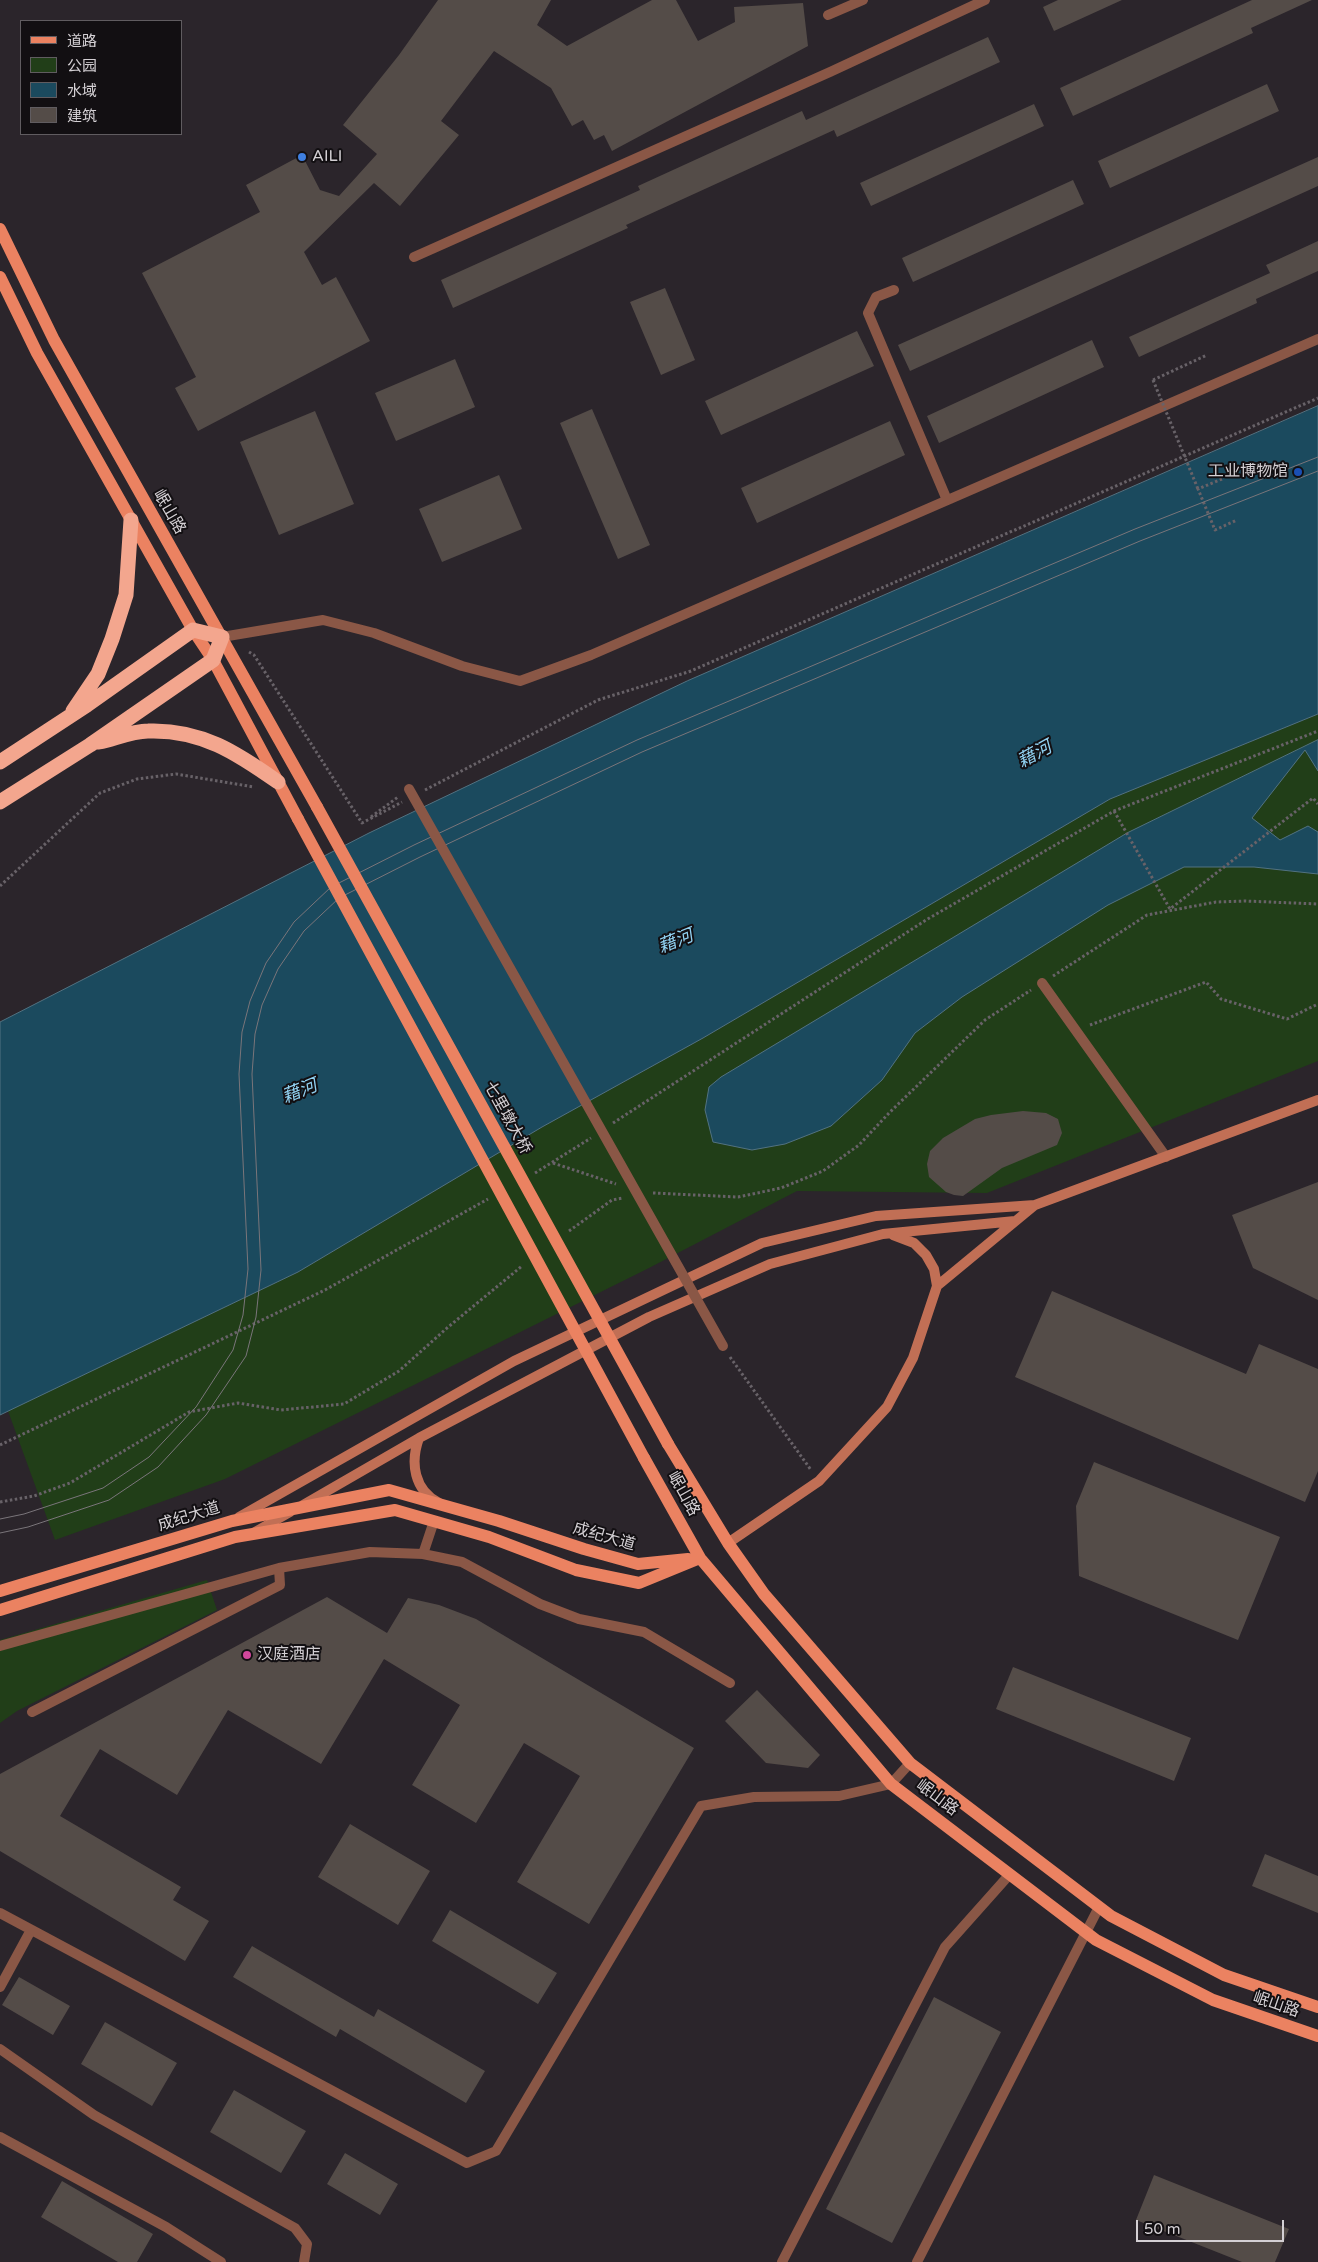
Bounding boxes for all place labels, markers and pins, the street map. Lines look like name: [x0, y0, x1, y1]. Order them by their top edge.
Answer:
place label: AILI: [312, 147, 342, 167]
marker: AILI: [296, 151, 308, 163]
place label: 工业博物馆: [1208, 462, 1288, 482]
marker: 工业博物馆: [1292, 466, 1304, 478]
place label: 汉庭酒店: [257, 1645, 321, 1665]
marker: 汉庭酒店: [241, 1649, 253, 1661]

